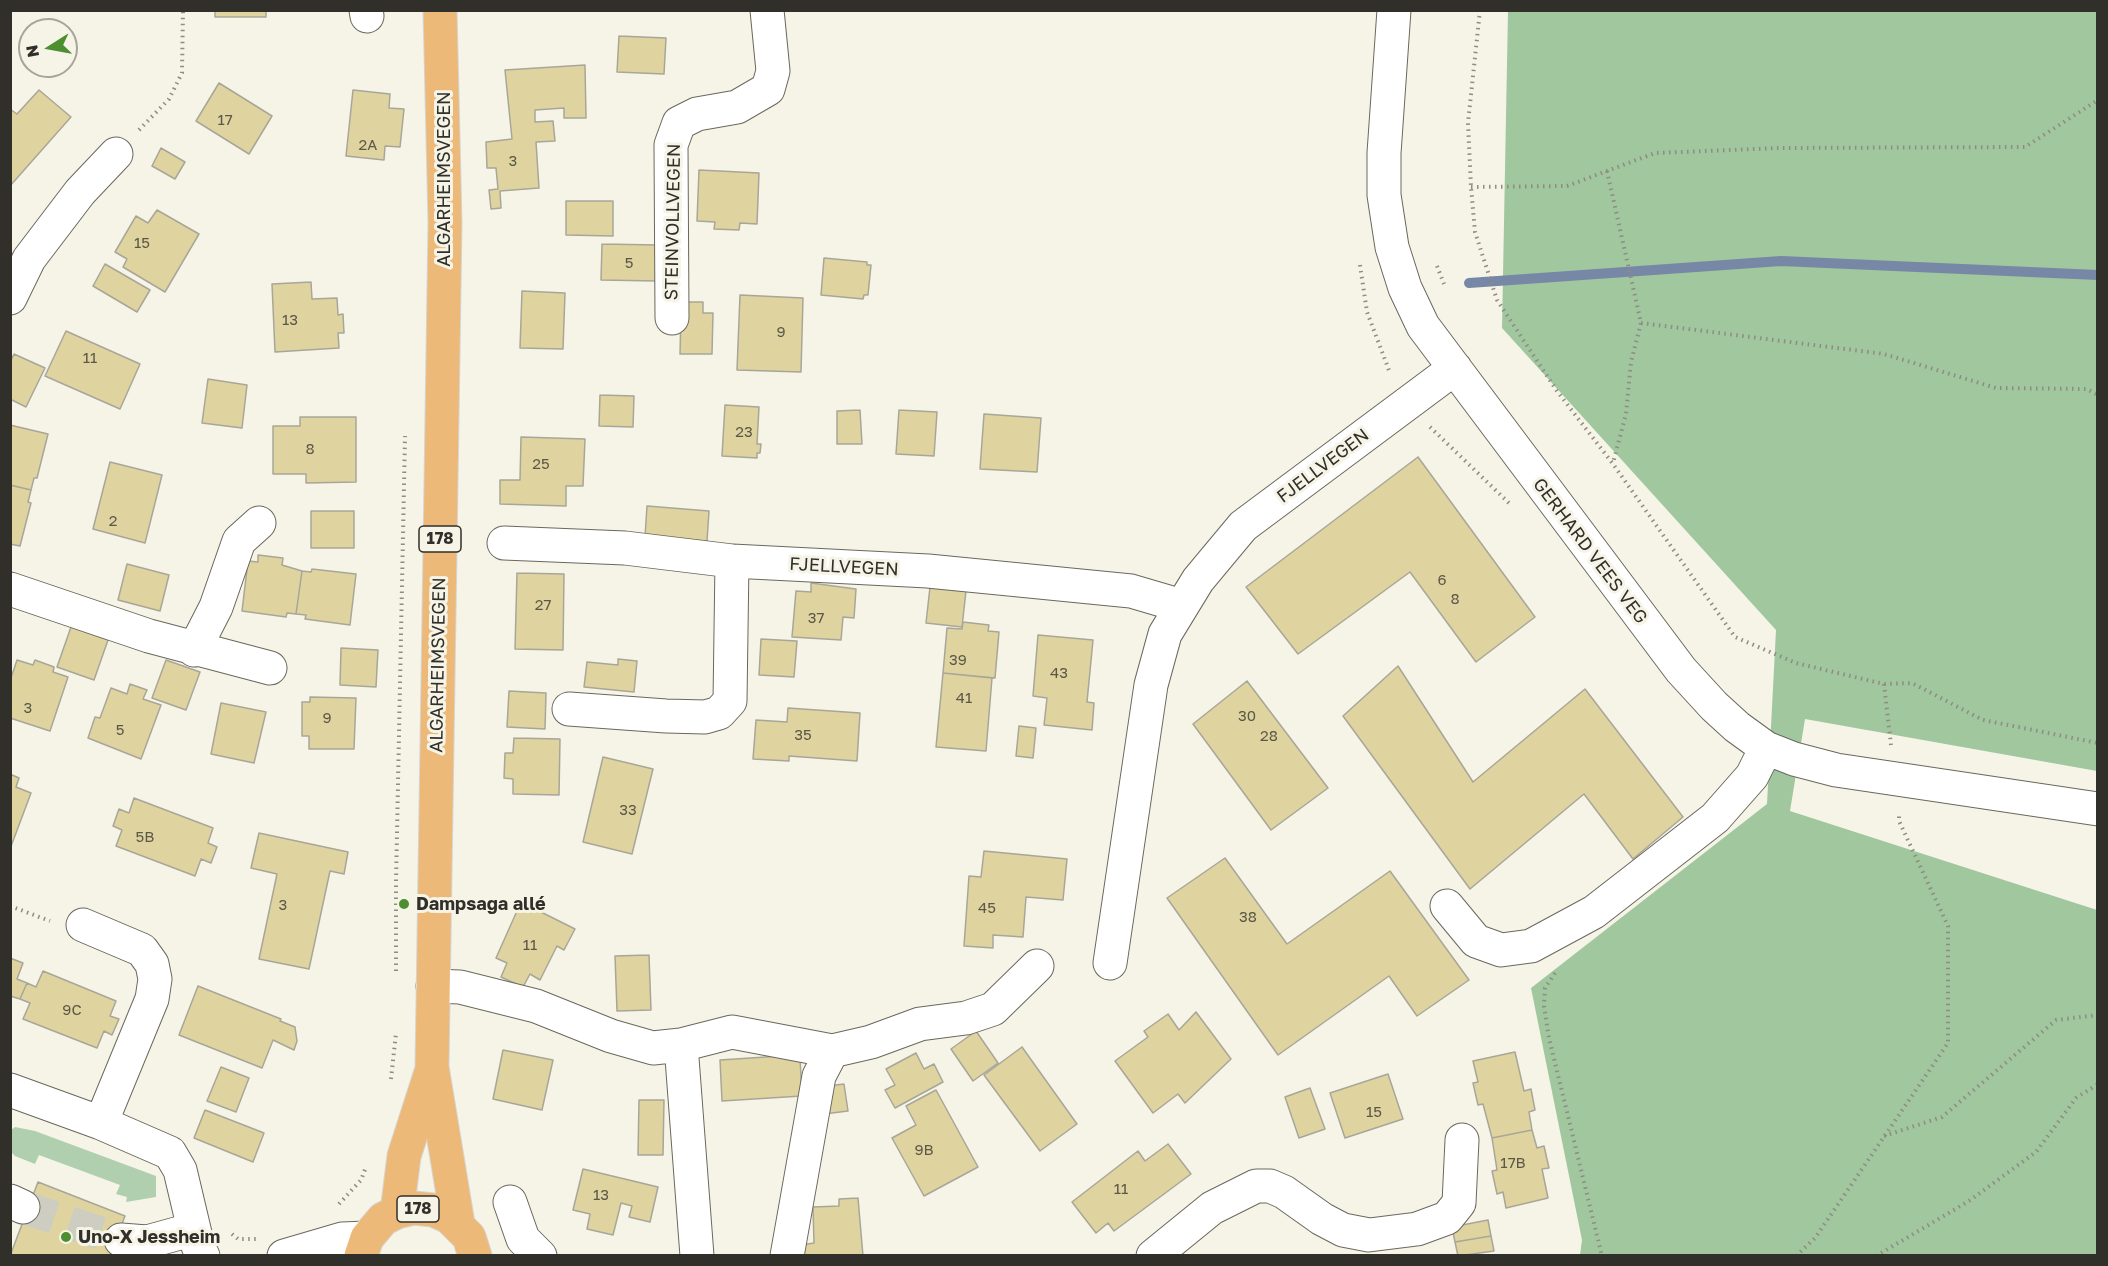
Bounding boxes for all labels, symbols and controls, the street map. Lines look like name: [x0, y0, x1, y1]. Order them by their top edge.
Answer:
north arrow: [18, 18, 78, 78]
text: N: [21, 43, 43, 59]
street label: ALGARHEIMSVEGEN: [433, 91, 455, 267]
house number: 17: [217, 111, 233, 129]
house number: 2A: [359, 136, 377, 154]
street label: STEINVOLLVEGEN: [661, 143, 685, 301]
house number: 3: [509, 152, 517, 170]
house number: 15: [134, 234, 150, 252]
house number: 5: [625, 254, 633, 272]
house number: 13: [282, 311, 298, 329]
house number: 9: [776, 323, 786, 341]
house number: 11: [83, 349, 97, 367]
house number: 23: [735, 423, 753, 441]
street label: FJELLVEGEN: [1273, 424, 1373, 508]
house number: 8: [305, 440, 315, 458]
house number: 25: [532, 455, 550, 473]
street label: GERHARD VEES VEG: [1528, 474, 1652, 628]
house number: 2: [109, 512, 117, 530]
road number: 178: [419, 526, 461, 552]
street label: FJELLVEGEN: [789, 553, 899, 581]
house number: 6: [1437, 571, 1447, 589]
street label: ALGARHEIMSVEGEN: [426, 577, 450, 753]
house number: 8: [1450, 590, 1460, 608]
house number: 27: [535, 596, 551, 614]
house number: 37: [808, 609, 824, 627]
house number: 39: [949, 651, 967, 669]
house number: 43: [1050, 664, 1068, 682]
house number: 41: [956, 689, 972, 707]
house number: 3: [24, 699, 32, 717]
house number: 30: [1238, 707, 1256, 725]
house number: 9: [322, 709, 332, 727]
house number: 5: [116, 721, 124, 739]
house number: 35: [794, 726, 812, 744]
house number: 28: [1260, 727, 1278, 745]
house number: 33: [619, 801, 637, 819]
house number: 5B: [136, 828, 154, 846]
place label: Dampsaga allé: [416, 893, 546, 915]
house number: 3: [279, 896, 287, 914]
marker: Dampsaga allé: [397, 897, 411, 911]
house number: 45: [978, 899, 996, 917]
house number: 38: [1239, 908, 1257, 926]
house number: 11: [523, 936, 537, 954]
house number: 9C: [62, 1001, 82, 1019]
house number: 15: [1366, 1103, 1382, 1121]
house number: 9B: [914, 1141, 934, 1159]
house number: 17B: [1500, 1154, 1526, 1172]
house number: 11: [1114, 1180, 1128, 1198]
house number: 13: [593, 1186, 609, 1204]
road number: 178: [397, 1196, 439, 1222]
place label: Uno-X Jessheim: [78, 1226, 220, 1248]
marker: Uno-X Jessheim: [59, 1230, 73, 1244]

